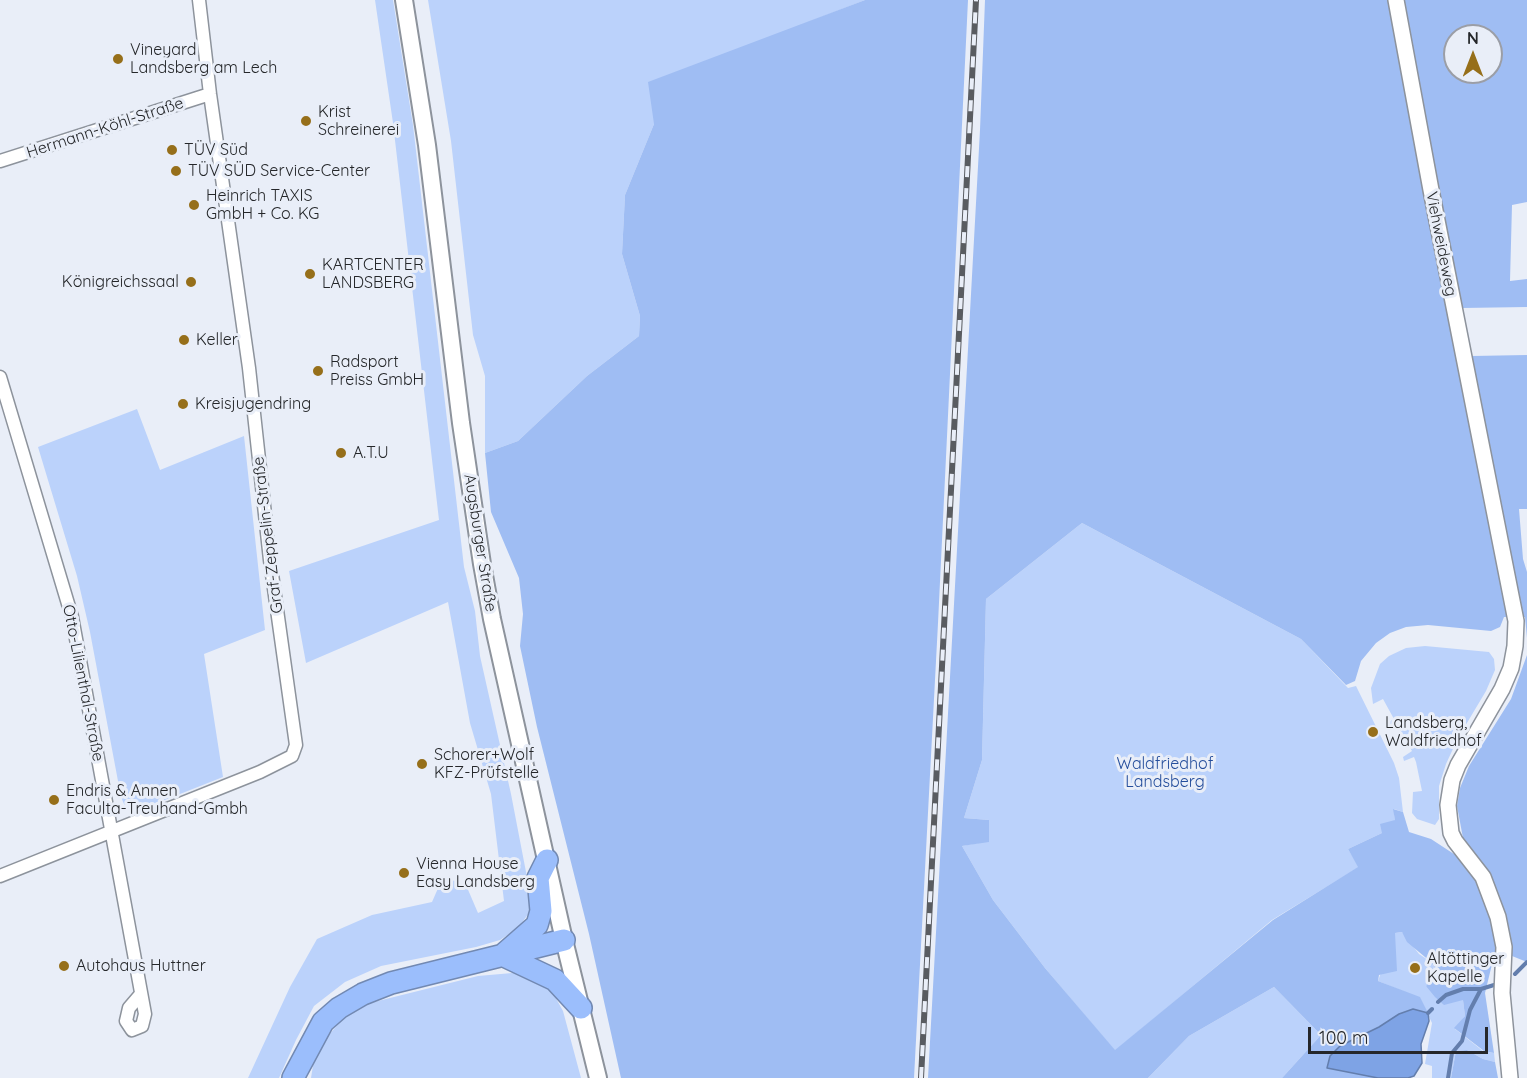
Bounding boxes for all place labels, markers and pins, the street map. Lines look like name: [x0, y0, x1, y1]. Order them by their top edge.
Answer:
place label: Vineyard Landsberg am Lech: [130, 40, 277, 78]
marker: Vineyard Landsberg am Lech: [111, 52, 125, 66]
place label: Krist Schreinerei: [318, 102, 399, 140]
marker: Krist Schreinerei: [299, 114, 313, 128]
place label: TÜV Süd: [184, 140, 248, 160]
marker: TÜV Süd: [165, 143, 179, 157]
place label: TÜV SÜD Service-Center: [188, 161, 370, 181]
marker: TÜV SÜD Service-Center: [169, 164, 183, 178]
place label: Heinrich TAXIS GmbH + Co. KG: [206, 186, 319, 224]
marker: Heinrich TAXIS GmbH + Co. KG: [187, 198, 201, 212]
place label: KARTCENTER LANDSBERG: [322, 255, 424, 293]
marker: KARTCENTER LANDSBERG: [303, 267, 317, 281]
place label: Königreichssaal: [62, 272, 179, 292]
marker: Königreichssaal: [184, 275, 198, 289]
place label: Keller: [196, 330, 238, 350]
marker: Keller: [177, 333, 191, 347]
place label: Radsport Preiss GmbH: [330, 352, 424, 390]
marker: Radsport Preiss GmbH: [311, 364, 325, 378]
place label: Kreisjugendring: [195, 394, 311, 414]
marker: Kreisjugendring: [176, 397, 190, 411]
place label: A.T.U: [353, 443, 389, 463]
marker: A.T.U: [334, 446, 348, 460]
place label: Landsberg, Waldfriedhof: [1385, 713, 1482, 751]
marker: Landsberg, Waldfriedhof: [1366, 725, 1380, 739]
place label: Schorer+Wolf KFZ-Prüfstelle: [434, 745, 539, 783]
marker: Schorer+Wolf KFZ-Prüfstelle: [415, 757, 429, 771]
place label: Endris & Annen Faculta-Treuhand-Gmbh: [66, 781, 248, 819]
marker: Endris & Annen Faculta-Treuhand-Gmbh: [47, 793, 61, 807]
place label: Vienna House Easy Landsberg: [416, 854, 535, 892]
marker: Vienna House Easy Landsberg: [397, 866, 411, 880]
place label: Altöttinger Kapelle: [1427, 949, 1504, 987]
place label: Autohaus Huttner: [76, 956, 206, 976]
marker: Autohaus Huttner: [57, 959, 71, 973]
marker: Altöttinger Kapelle: [1408, 961, 1422, 975]

